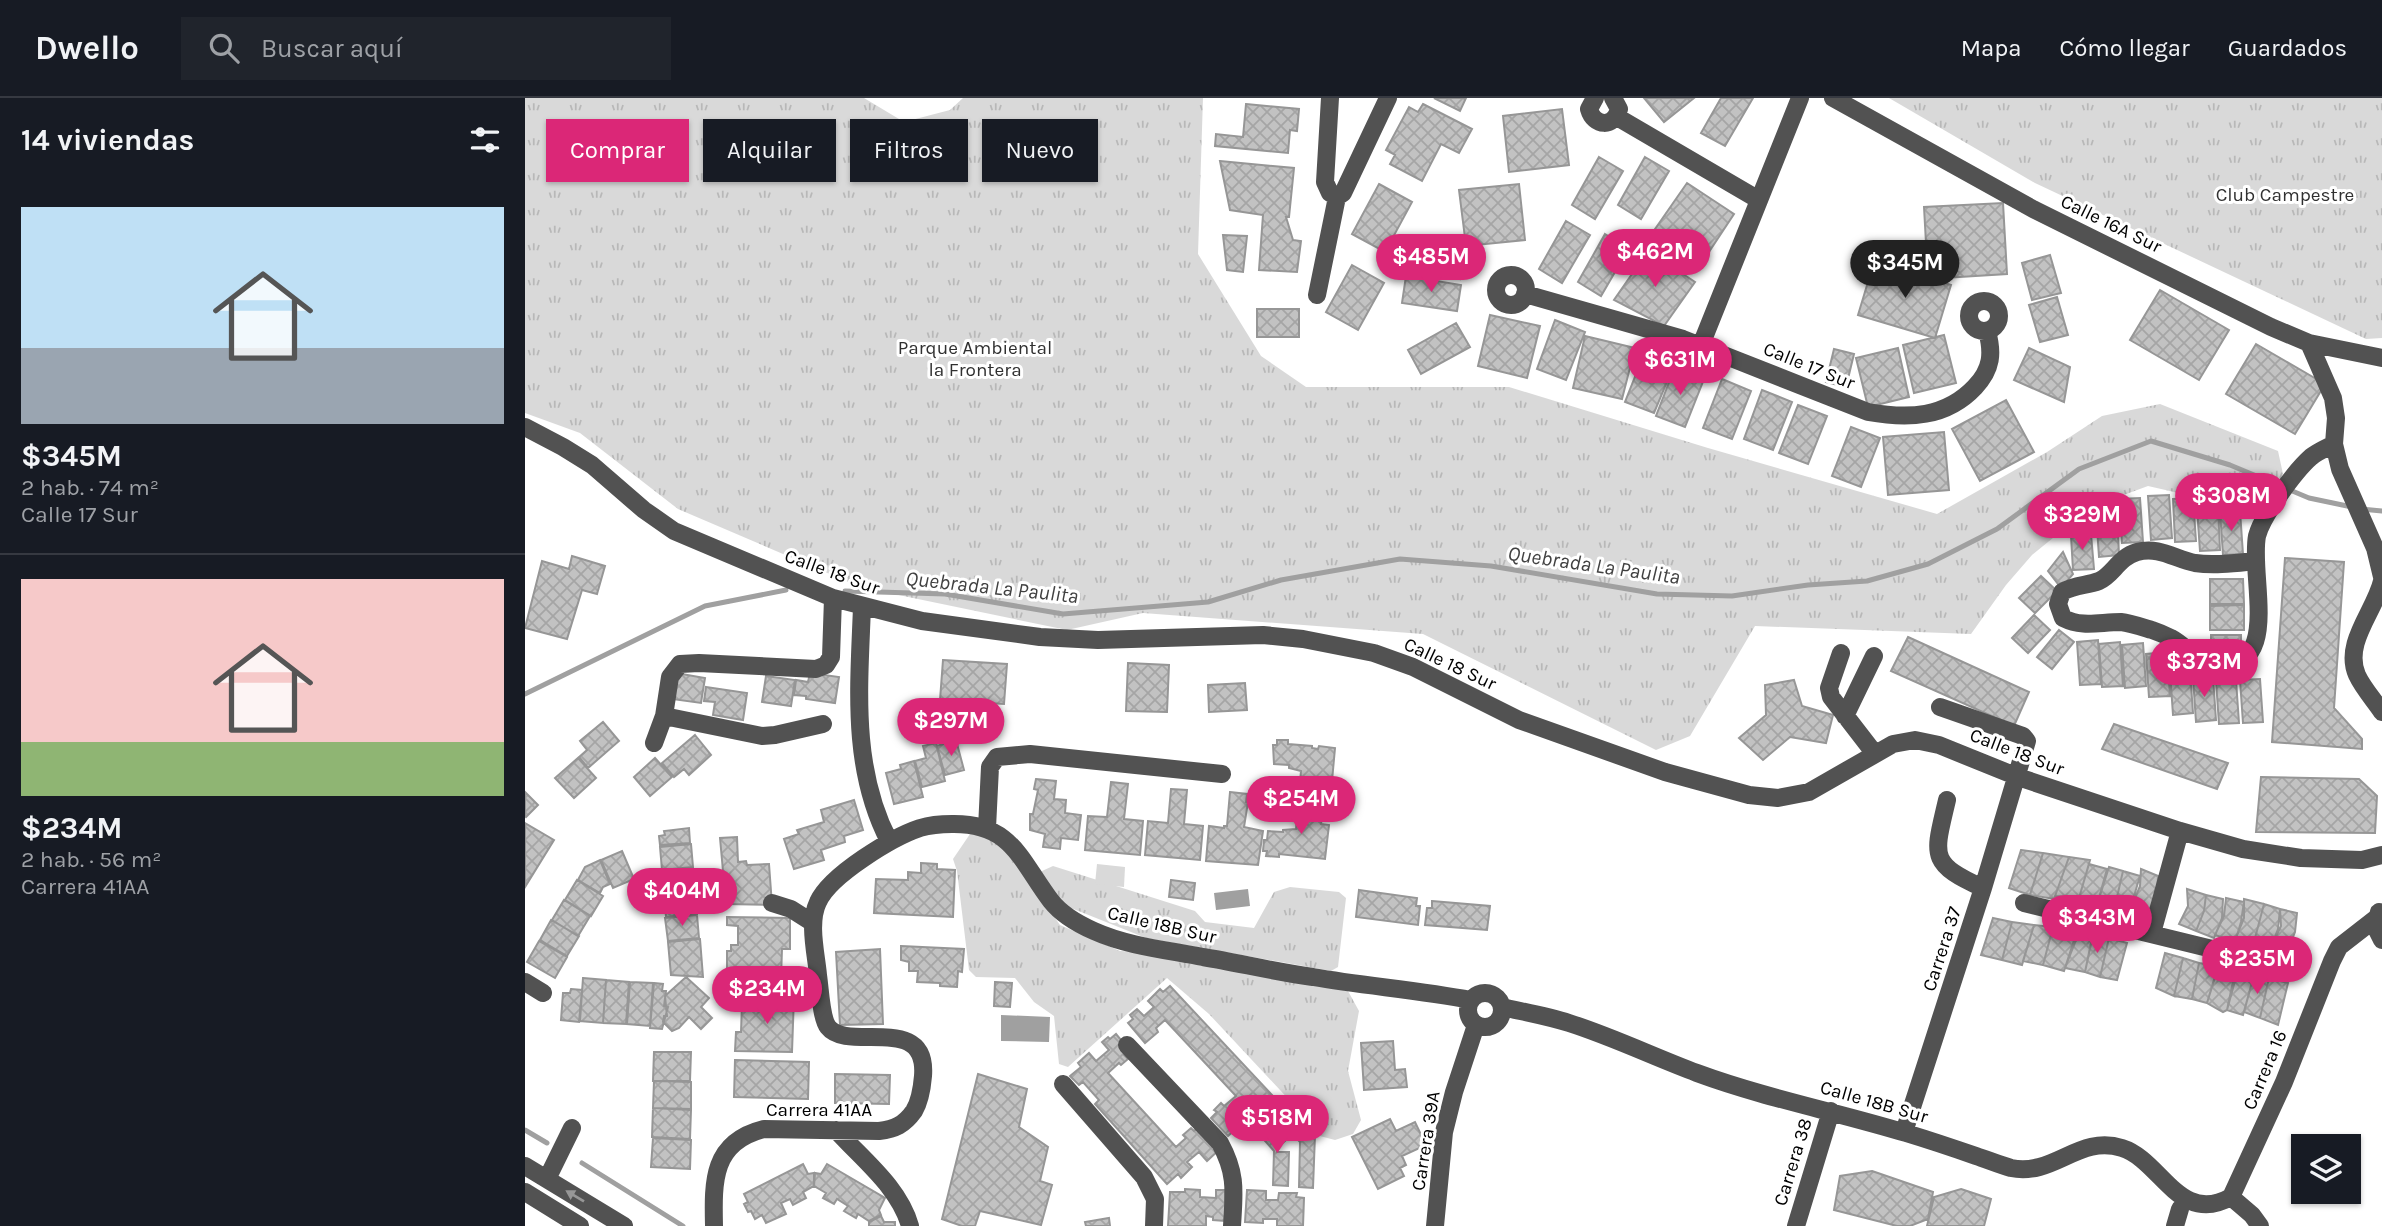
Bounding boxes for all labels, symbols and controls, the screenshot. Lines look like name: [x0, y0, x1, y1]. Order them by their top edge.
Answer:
search box: [181, 17, 671, 80]
text: Dwello: [35, 29, 139, 67]
icon: search: [205, 29, 243, 67]
text: Buscar aquí: [261, 33, 403, 64]
text: Mapa: [1961, 34, 2021, 62]
text: Cómo llegar: [2059, 34, 2190, 62]
text: Guardados: [2228, 34, 2347, 62]
chip: Comprar: [546, 119, 689, 182]
chip: Alquilar: [703, 119, 836, 182]
chip: Filtros: [850, 119, 968, 182]
chip: Nuevo: [982, 119, 1098, 182]
icon: filters: [466, 121, 504, 159]
text: 14 viviendas: [21, 122, 194, 158]
park label: Club Campestre: [2216, 184, 2354, 206]
street label: Calle 16A Sur: [2057, 190, 2165, 258]
pin: $462M: [1606, 230, 1704, 289]
pin: $485M: [1382, 234, 1480, 294]
text: $462M: [1616, 238, 1694, 265]
pin: $345M: [1856, 240, 1954, 300]
text: $485M: [1392, 243, 1470, 270]
text: $345M: [1866, 249, 1944, 276]
icon: home: [200, 253, 326, 379]
park label: Parque Ambiental la Frontera: [898, 337, 1052, 381]
pin: $631M: [1631, 338, 1729, 397]
street label: Calle 17 Sur: [1760, 338, 1858, 394]
text: $631M: [1644, 346, 1716, 373]
text: $345M: [21, 438, 122, 474]
text: 2 hab. · 74 m²: [21, 474, 159, 501]
pin: $308M: [2182, 474, 2280, 533]
text: $308M: [2191, 482, 2271, 509]
pin: $329M: [2033, 492, 2131, 552]
text: Calle 17 Sur: [21, 501, 138, 528]
text: $329M: [2043, 501, 2121, 528]
water label: Quebrada La Paulita: [1506, 541, 1682, 589]
street label: Calle 18 Sur: [782, 545, 883, 599]
water label: Quebrada La Paulita: [904, 566, 1080, 608]
icon: home: [200, 625, 326, 751]
street label: Calle 18 Sur: [1400, 633, 1500, 695]
pin: $373M: [2155, 640, 2253, 699]
text: $373M: [2166, 648, 2242, 675]
pin: $297M: [902, 698, 1000, 758]
text: $297M: [913, 707, 989, 734]
street label: Calle 18 Sur: [1967, 724, 2067, 780]
pin: $254M: [1252, 776, 1350, 836]
text: $254M: [1263, 785, 1339, 812]
text: $234M: [21, 810, 123, 846]
text: 2 hab. · 56 m²: [21, 846, 161, 873]
pin: $404M: [633, 868, 731, 928]
text: Carrera 41AA: [21, 873, 150, 900]
text: $404M: [643, 877, 721, 904]
pin: $343M: [2048, 896, 2146, 955]
street label: Calle 18B Sur: [1105, 902, 1219, 948]
street label: Carrera 37: [1918, 904, 1966, 994]
text: $343M: [2058, 904, 2136, 931]
pin: $235M: [2208, 936, 2306, 996]
text: $235M: [2218, 945, 2296, 972]
pin: $234M: [718, 967, 816, 1026]
text: $234M: [728, 975, 806, 1002]
street label: Carrera 16: [2238, 1027, 2292, 1113]
street label: Calle 18B Sur: [1818, 1076, 1931, 1128]
street label: Carrera 39A: [1407, 1090, 1445, 1192]
pin: $518M: [1228, 1096, 1326, 1155]
street label: Carrera 41AA: [766, 1099, 872, 1121]
text: $518M: [1241, 1104, 1313, 1131]
street label: Carrera 38: [1769, 1116, 1817, 1208]
map controls: [2291, 1134, 2361, 1204]
button: layers: [2291, 1134, 2361, 1204]
one-way arrow: [565, 1190, 584, 1202]

